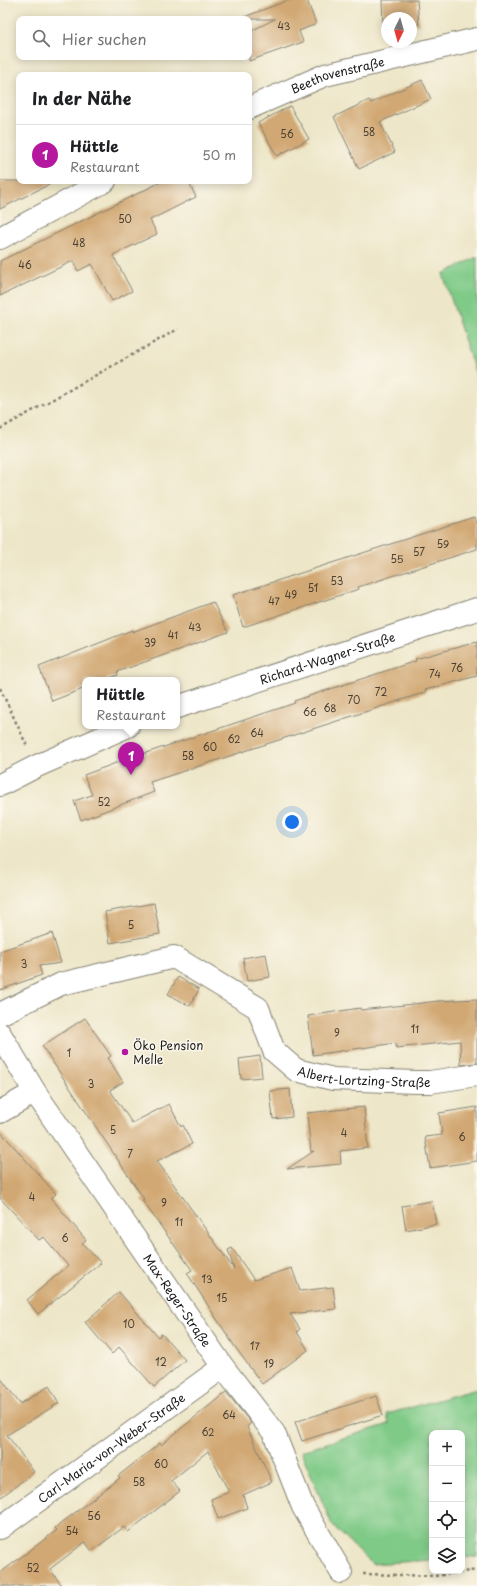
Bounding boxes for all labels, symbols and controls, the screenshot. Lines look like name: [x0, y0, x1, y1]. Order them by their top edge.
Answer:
north arrow: [381, 12, 417, 48]
search box: [16, 16, 252, 60]
house number: 43: [278, 18, 291, 33]
icon: search: [30, 27, 52, 49]
text: Hier suchen: [62, 27, 147, 50]
street label: Beethovenstraße: [288, 52, 386, 98]
text: In der Nähe: [32, 85, 131, 111]
house number: 58: [363, 124, 375, 139]
house number: 56: [280, 126, 294, 141]
text: Hüttle: [70, 134, 119, 157]
text: 1: [42, 145, 48, 164]
text: 50 m: [202, 145, 236, 164]
text: Restaurant: [70, 157, 140, 176]
house number: 50: [118, 211, 132, 226]
house number: 48: [73, 235, 85, 250]
house number: 46: [18, 257, 32, 272]
house number: 59: [437, 536, 449, 551]
house number: 57: [413, 544, 425, 559]
house number: 55: [391, 551, 404, 566]
house number: 53: [331, 573, 343, 588]
house number: 51: [308, 580, 318, 595]
house number: 49: [285, 587, 297, 602]
house number: 47: [268, 593, 281, 608]
house number: 43: [189, 619, 202, 634]
house number: 41: [168, 627, 178, 642]
street label: Richard-Wagner-Straße: [257, 627, 397, 688]
house number: 39: [144, 635, 156, 650]
house number: 76: [451, 660, 463, 675]
house number: 74: [429, 666, 441, 681]
popup: [82, 677, 180, 729]
text: Hüttle: [96, 682, 145, 705]
house number: 72: [375, 684, 387, 699]
house number: 70: [348, 692, 360, 707]
house number: 68: [323, 700, 337, 715]
house number: 66: [303, 704, 317, 719]
text: Restaurant: [96, 705, 166, 724]
house number: 64: [250, 725, 264, 740]
house number: 62: [227, 731, 241, 746]
house number: 60: [203, 739, 217, 754]
pin: 1: [118, 742, 144, 775]
house number: 58: [182, 748, 194, 763]
house number: 52: [97, 794, 111, 809]
your location: [282, 812, 302, 832]
house number: 5: [128, 917, 134, 932]
house number: 3: [21, 956, 27, 971]
house number: 11: [411, 1021, 419, 1036]
house number: 9: [334, 1025, 340, 1040]
place label: Öko Pension Melle: [133, 1036, 203, 1068]
house number: 1: [67, 1045, 71, 1060]
marker: Öko Pension Melle: [120, 1047, 130, 1057]
street label: Albert-Lortzing-Straße: [296, 1062, 430, 1091]
house number: 3: [88, 1076, 94, 1091]
house number: 5: [110, 1122, 116, 1137]
house number: 4: [341, 1125, 348, 1140]
house number: 6: [458, 1129, 466, 1144]
house number: 7: [127, 1146, 133, 1161]
house number: 4: [29, 1189, 36, 1204]
house number: 9: [161, 1195, 167, 1210]
house number: 11: [175, 1214, 183, 1229]
house number: 6: [61, 1230, 69, 1245]
street label: Max-Reger-Straße: [139, 1250, 216, 1350]
house number: 13: [201, 1271, 213, 1286]
house number: 15: [217, 1290, 227, 1305]
house number: 10: [123, 1316, 135, 1331]
house number: 17: [250, 1338, 261, 1353]
house number: 12: [155, 1354, 167, 1369]
house number: 19: [264, 1356, 274, 1371]
street label: Carl-Maria-von-Weber-Straße: [34, 1388, 188, 1507]
house number: 64: [222, 1407, 236, 1422]
house number: 62: [201, 1424, 215, 1439]
map controls: [429, 1430, 465, 1574]
button: +: [429, 1430, 465, 1466]
house number: 60: [154, 1456, 168, 1471]
button: −: [429, 1466, 465, 1502]
house number: 58: [133, 1474, 145, 1489]
button: locate: [429, 1502, 465, 1538]
house number: 56: [87, 1508, 101, 1523]
house number: 54: [65, 1523, 79, 1538]
button: layers: [429, 1538, 465, 1574]
house number: 52: [26, 1560, 40, 1575]

